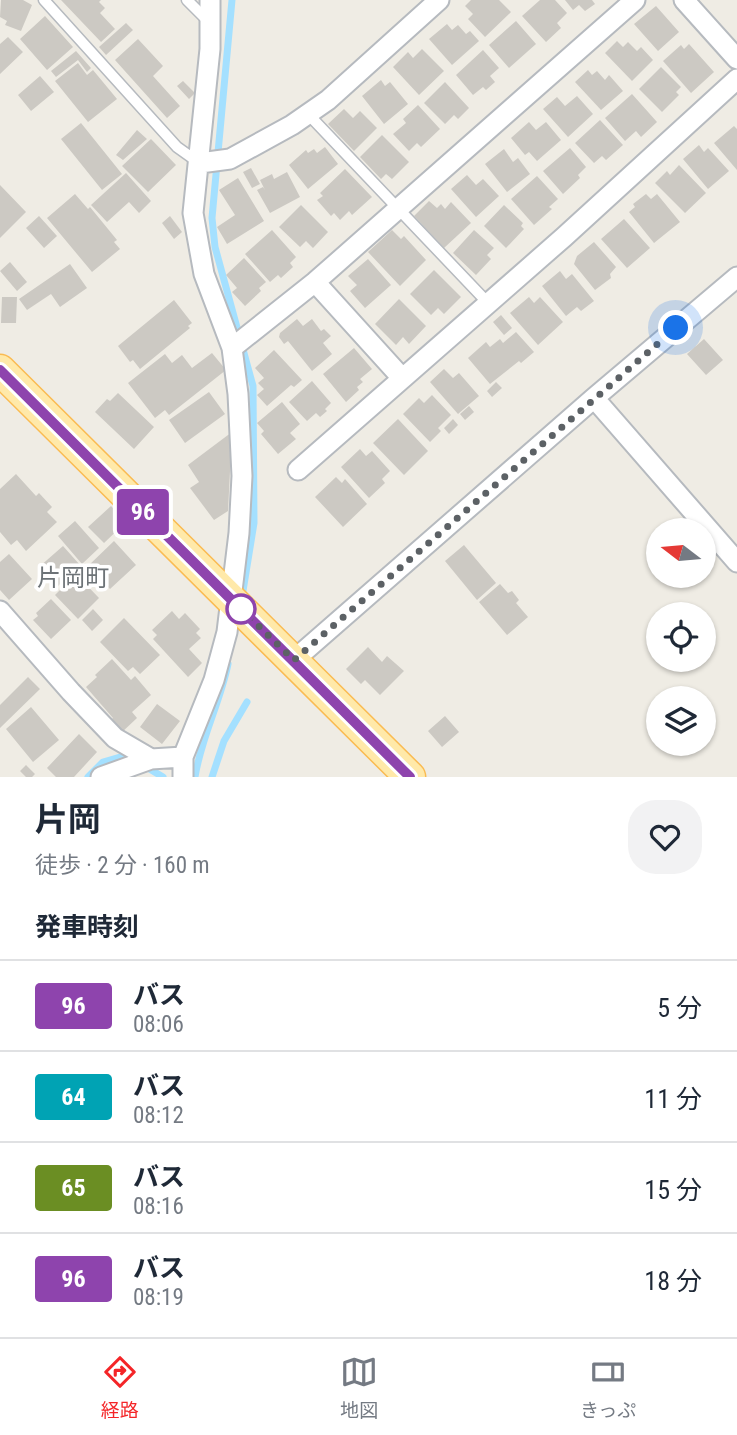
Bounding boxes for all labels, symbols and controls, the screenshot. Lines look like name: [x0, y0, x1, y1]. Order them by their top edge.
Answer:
your location: [658, 310, 693, 345]
line badge: 96: [111, 489, 174, 535]
text: 96: [131, 498, 155, 526]
north arrow: [646, 518, 716, 588]
map controls: [646, 518, 716, 756]
district label: 片岡町: [37, 564, 109, 592]
unlabelled marker: [226, 594, 256, 624]
button: locate: [646, 602, 716, 672]
button: layers: [646, 686, 716, 756]
text: 片岡: [35, 800, 101, 839]
button: heart: [628, 800, 702, 874]
text: 徒歩 · 2 分 · 160 m: [35, 852, 210, 879]
text: 発車時刻: [35, 912, 139, 942]
text: バス: [133, 980, 185, 1010]
text: 96: [61, 992, 86, 1020]
text: 5 分: [657, 993, 702, 1023]
text: 08:06: [133, 1011, 184, 1038]
text: バス: [133, 1071, 185, 1101]
text: 64: [61, 1083, 86, 1111]
text: 11 分: [644, 1084, 702, 1114]
text: 08:12: [133, 1102, 184, 1129]
text: バス: [133, 1162, 185, 1192]
text: 65: [61, 1174, 86, 1202]
text: 15 分: [644, 1175, 702, 1205]
text: 08:16: [133, 1193, 184, 1220]
text: バス: [133, 1253, 185, 1283]
text: 96: [61, 1265, 86, 1293]
text: 18 分: [644, 1266, 702, 1296]
text: 08:19: [133, 1284, 184, 1311]
tab: 経路: [101, 1353, 139, 1422]
tab: 地図: [340, 1353, 378, 1422]
tab: きっぷ: [580, 1353, 636, 1422]

